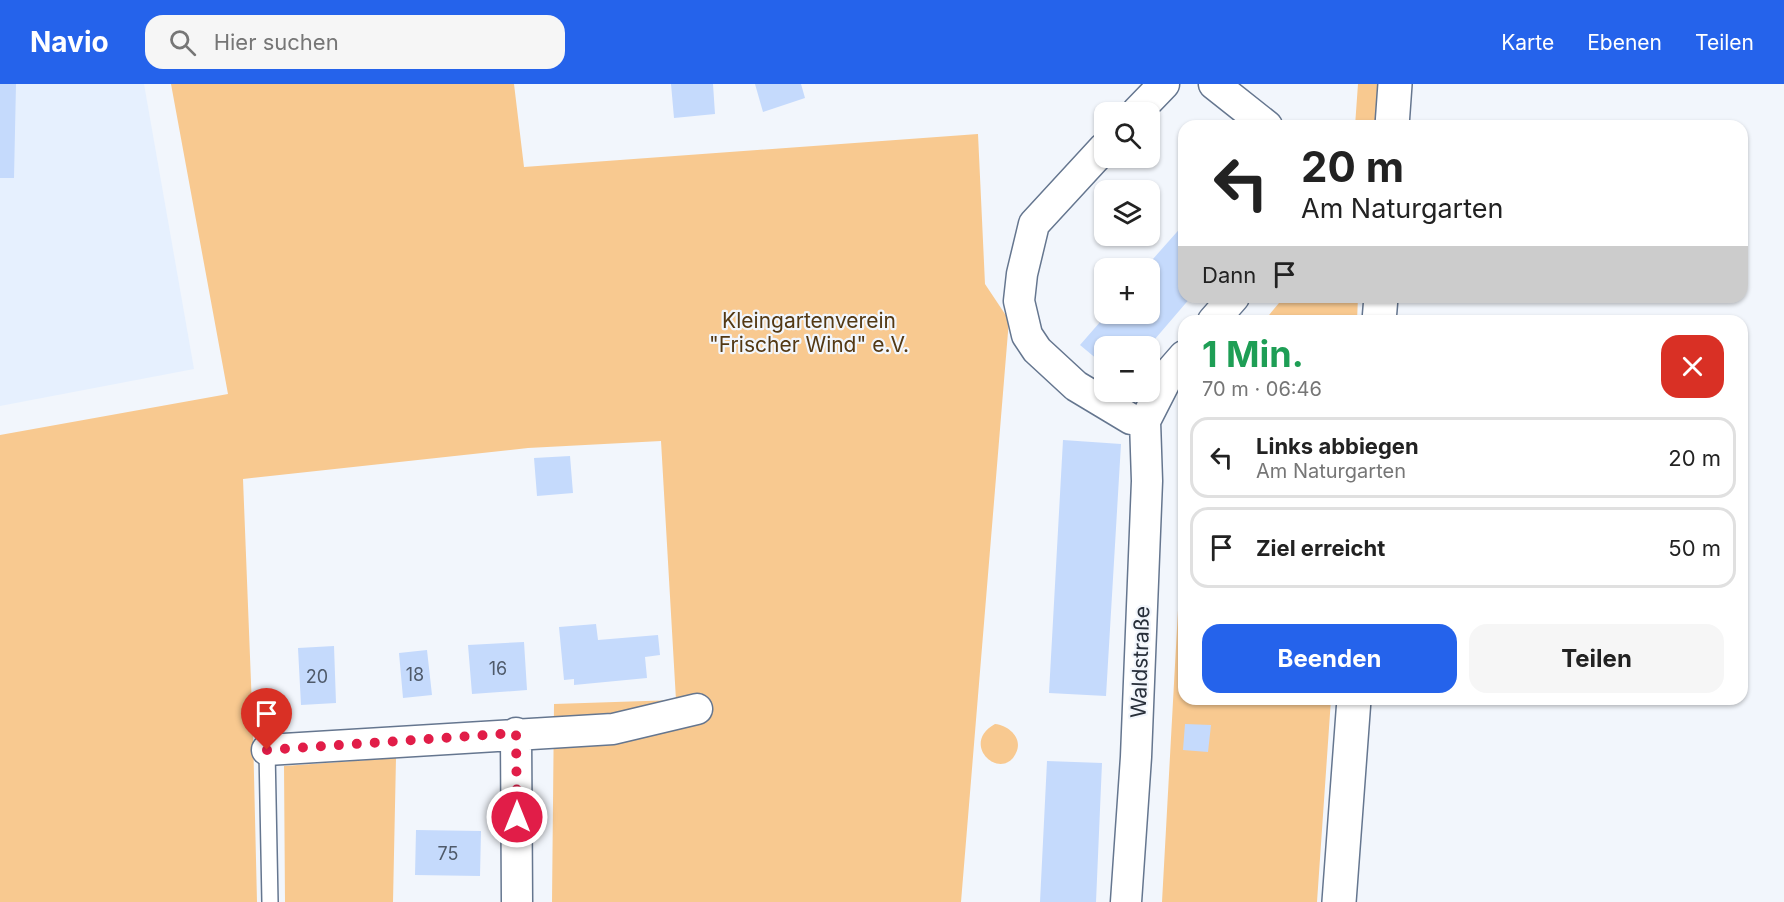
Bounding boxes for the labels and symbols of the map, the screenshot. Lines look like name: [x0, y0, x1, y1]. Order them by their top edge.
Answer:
park label: Kleingartenverein "Frischer Wind" e.V.: [709, 308, 909, 357]
street label: Waldstraße: [1126, 605, 1154, 719]
house number: 16: [489, 658, 507, 679]
house number: 18: [406, 664, 424, 685]
house number: 20: [306, 666, 328, 687]
pin: [241, 688, 292, 750]
position arrow: [485, 785, 549, 849]
house number: 75: [438, 843, 458, 864]

